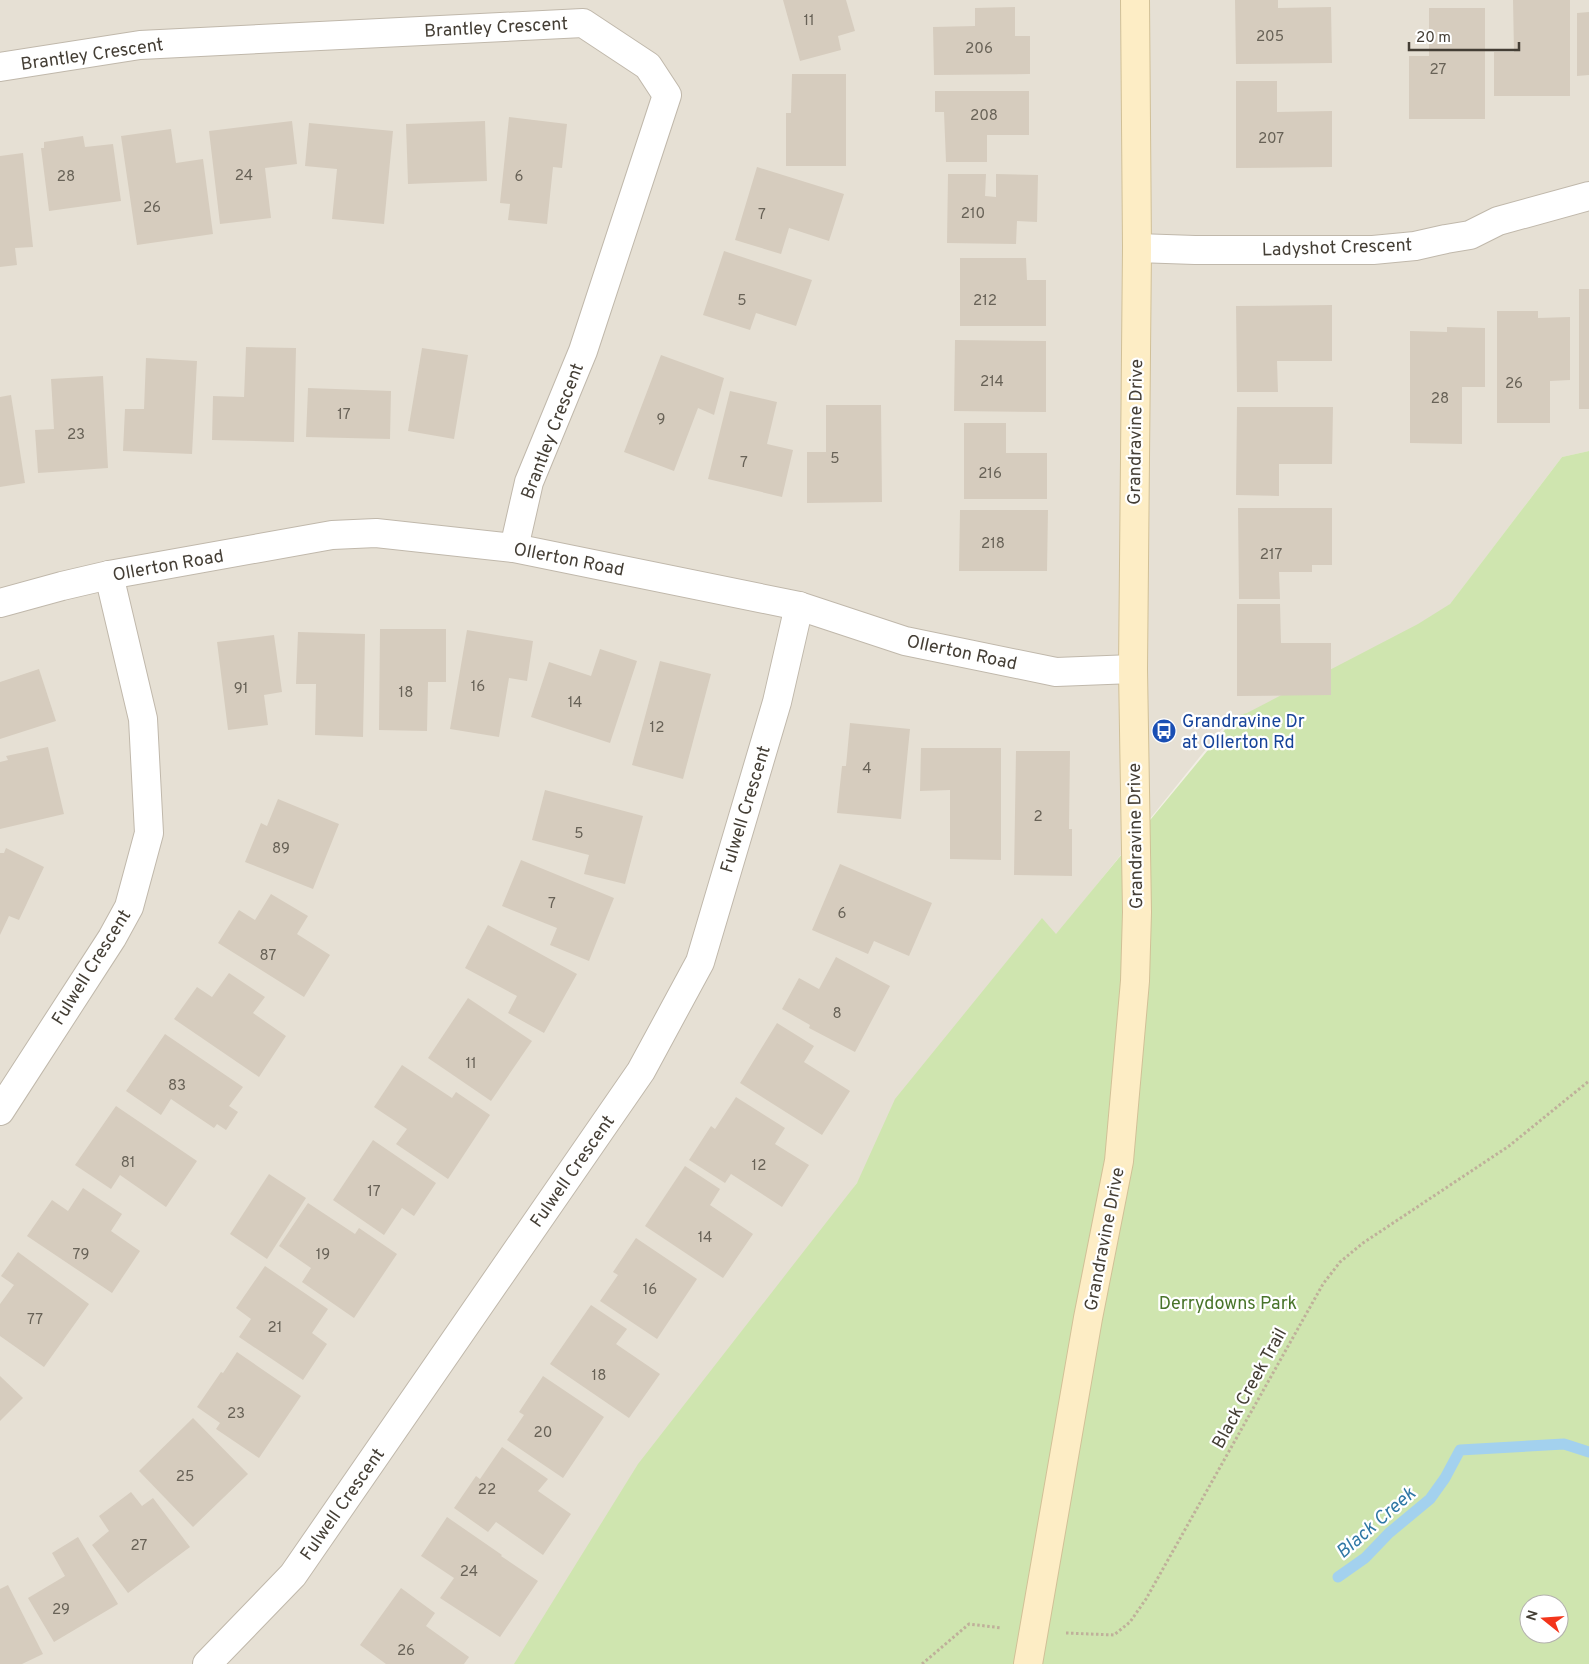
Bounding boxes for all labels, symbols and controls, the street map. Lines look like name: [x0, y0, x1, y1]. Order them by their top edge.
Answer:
house number: 11: [803, 12, 815, 31]
street label: Brantley Crescent: [424, 13, 569, 44]
scale bar: [1409, 20, 1519, 52]
house number: 205: [1256, 28, 1284, 47]
text: 20 m: [1416, 29, 1451, 48]
street label: Brantley Crescent: [19, 34, 165, 77]
house number: 206: [965, 40, 993, 59]
house number: 27: [1430, 61, 1447, 80]
house number: 208: [970, 107, 998, 126]
house number: 207: [1258, 130, 1284, 149]
house number: 24: [235, 167, 253, 186]
house number: 28: [57, 168, 75, 187]
house number: 6: [515, 168, 524, 187]
house number: 26: [143, 199, 161, 218]
house number: 210: [961, 205, 985, 224]
house number: 7: [758, 206, 766, 225]
street label: Ladyshot Crescent: [1261, 234, 1413, 263]
house number: 5: [737, 292, 747, 311]
house number: 212: [973, 292, 997, 311]
street label: Grandravine Drive: [1124, 359, 1149, 505]
street label: Brantley Crescent: [517, 360, 590, 503]
house number: 214: [980, 373, 1004, 392]
house number: 26: [1505, 375, 1523, 394]
house number: 28: [1431, 390, 1449, 409]
house number: 17: [337, 406, 351, 425]
house number: 9: [657, 411, 665, 430]
house number: 23: [67, 426, 85, 445]
house number: 5: [830, 450, 840, 469]
house number: 7: [740, 454, 748, 473]
house number: 216: [978, 465, 1002, 484]
house number: 218: [981, 535, 1005, 554]
street label: Ollerton Road: [511, 538, 626, 582]
street label: Ollerton Road: [111, 545, 226, 588]
house number: 217: [1260, 546, 1282, 565]
street label: Ollerton Road: [904, 631, 1019, 676]
house number: 16: [471, 678, 485, 697]
house number: 91: [234, 680, 248, 699]
house number: 18: [399, 684, 413, 703]
house number: 14: [568, 694, 582, 713]
place label: Grandravine Dr at Ollerton Rd: [1182, 711, 1305, 755]
bus stop icon: Grandravine Dr at Ollerton Rd: [1151, 718, 1177, 744]
house number: 12: [650, 719, 664, 738]
street label: Fulwell Crescent: [716, 743, 777, 876]
house number: 4: [862, 760, 872, 779]
street label: Grandravine Drive: [1124, 763, 1149, 909]
house number: 2: [1033, 808, 1043, 827]
house number: 5: [574, 825, 584, 844]
house number: 89: [272, 840, 290, 859]
house number: 7: [548, 895, 556, 914]
house number: 6: [838, 905, 847, 924]
street label: Fulwell Crescent: [48, 906, 137, 1030]
house number: 87: [260, 947, 277, 966]
house number: 8: [832, 1005, 842, 1024]
house number: 11: [465, 1055, 477, 1074]
house number: 83: [168, 1077, 186, 1096]
street label: Fulwell Crescent: [526, 1111, 621, 1233]
house number: 81: [121, 1154, 135, 1173]
house number: 12: [752, 1157, 766, 1176]
street label: Grandravine Drive: [1080, 1165, 1131, 1313]
house number: 17: [367, 1183, 381, 1202]
house number: 14: [698, 1229, 712, 1248]
house number: 79: [73, 1246, 89, 1265]
house number: 19: [316, 1246, 330, 1265]
house number: 16: [643, 1281, 657, 1300]
park label: Derrydowns Park: [1159, 1293, 1297, 1316]
house number: 77: [27, 1311, 43, 1330]
house number: 21: [268, 1319, 282, 1338]
street label: Black Creek Trail: [1208, 1324, 1293, 1453]
house number: 18: [592, 1367, 606, 1386]
house number: 23: [227, 1405, 245, 1424]
house number: 20: [534, 1424, 552, 1443]
street label: Fulwell Crescent: [296, 1444, 391, 1566]
house number: 25: [176, 1468, 194, 1487]
house number: 22: [478, 1481, 496, 1500]
water label: Black Creek: [1332, 1482, 1421, 1565]
house number: 27: [131, 1537, 148, 1556]
house number: 24: [460, 1563, 478, 1582]
north arrow: [1519, 1594, 1569, 1644]
house number: 29: [52, 1601, 70, 1620]
text: N: [1523, 1608, 1543, 1623]
house number: 26: [397, 1642, 415, 1661]

